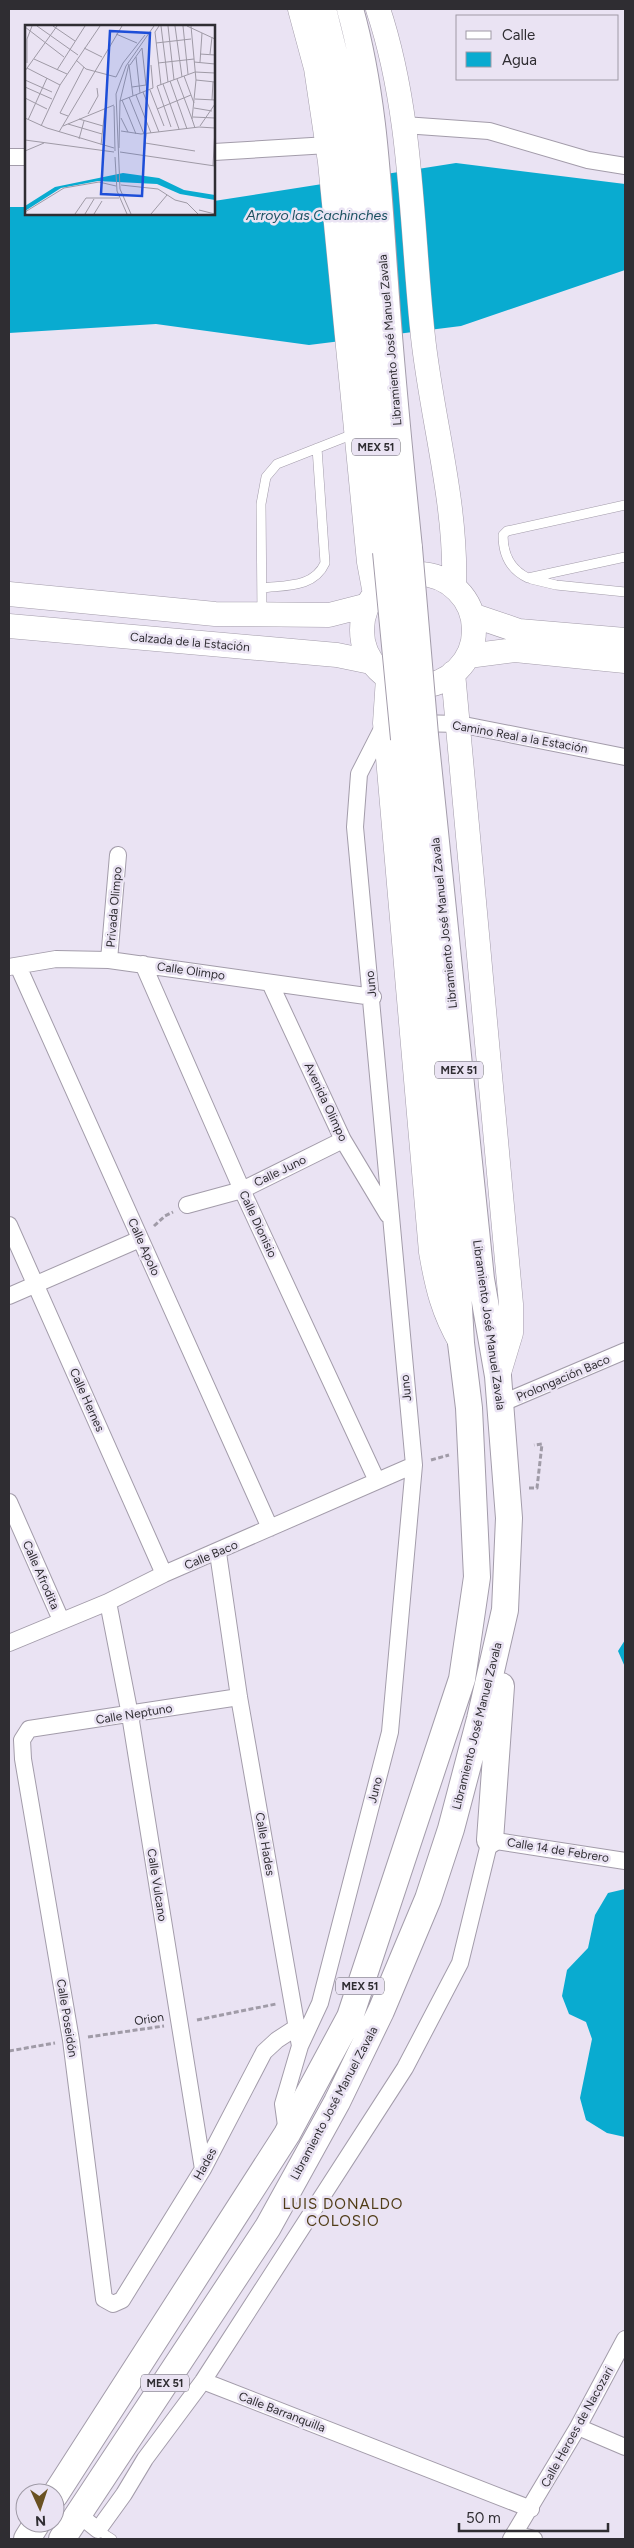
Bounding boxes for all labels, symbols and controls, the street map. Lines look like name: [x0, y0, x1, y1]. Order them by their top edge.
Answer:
legend: [456, 15, 619, 80]
inset map: [25, 25, 215, 215]
text: Calle: [502, 26, 535, 44]
text: Agua: [502, 51, 537, 69]
water label: Arroyo las Cachinches: [245, 207, 388, 224]
street label: Libramiento José Manuel Zavala: [376, 254, 404, 426]
road number: MEX 51: [352, 438, 400, 456]
street label: Calzada de la Estación: [130, 630, 251, 654]
street label: Camino Real a la Estación: [451, 718, 589, 756]
street label: Libramiento José Manuel Zavala: [428, 837, 460, 1009]
street label: Privada Olimpo: [103, 866, 125, 948]
street label: Calle Olimpo: [156, 959, 226, 983]
street label: Juno: [363, 970, 379, 998]
street label: Avenida Olimpo: [302, 1060, 350, 1144]
road number: MEX 51: [435, 1062, 483, 1078]
street label: Calle Juno: [252, 1152, 308, 1190]
street label: Calle Dionisio: [236, 1188, 280, 1260]
street label: Calle Apolo: [125, 1216, 163, 1278]
street label: Libramiento José Manuel Zavala: [470, 1239, 508, 1411]
street label: Prolongación Baco: [514, 1352, 612, 1404]
street label: Calle Hernes: [67, 1366, 107, 1434]
street label: Juno: [398, 1374, 414, 1402]
street label: Calle Baco: [182, 1538, 240, 1572]
street label: Calle Afrodita: [20, 1539, 62, 1611]
street label: Libramiento José Manuel Zavala: [449, 1641, 505, 1811]
street label: Calle Neptuno: [95, 1701, 173, 1727]
street label: Juno: [365, 1775, 385, 1805]
street label: Calle Hades: [253, 1811, 278, 1877]
street label: Calle 14 de Febrero: [506, 1835, 610, 1865]
street label: Calle Vulcano: [144, 1848, 170, 1922]
street label: Calle Poseidón: [54, 1978, 80, 2058]
road number: MEX 51: [336, 1978, 384, 1994]
street label: Orion: [133, 2010, 165, 2028]
street label: Libramiento José Manuel Zavala: [288, 2024, 380, 2182]
street label: Hades: [191, 2145, 220, 2182]
district label: LUIS DONALDO COLOSIO: [283, 2195, 403, 2230]
street label: Calle Heroes de Nacozari: [538, 2364, 616, 2490]
road number: MEX 51: [141, 2374, 189, 2392]
street label: Calle Barranquilla: [237, 2389, 327, 2435]
north arrow: [15, 2483, 65, 2533]
scale bar: [459, 2500, 608, 2532]
text: 50 m: [466, 2509, 501, 2527]
text: N: [35, 2512, 47, 2529]

